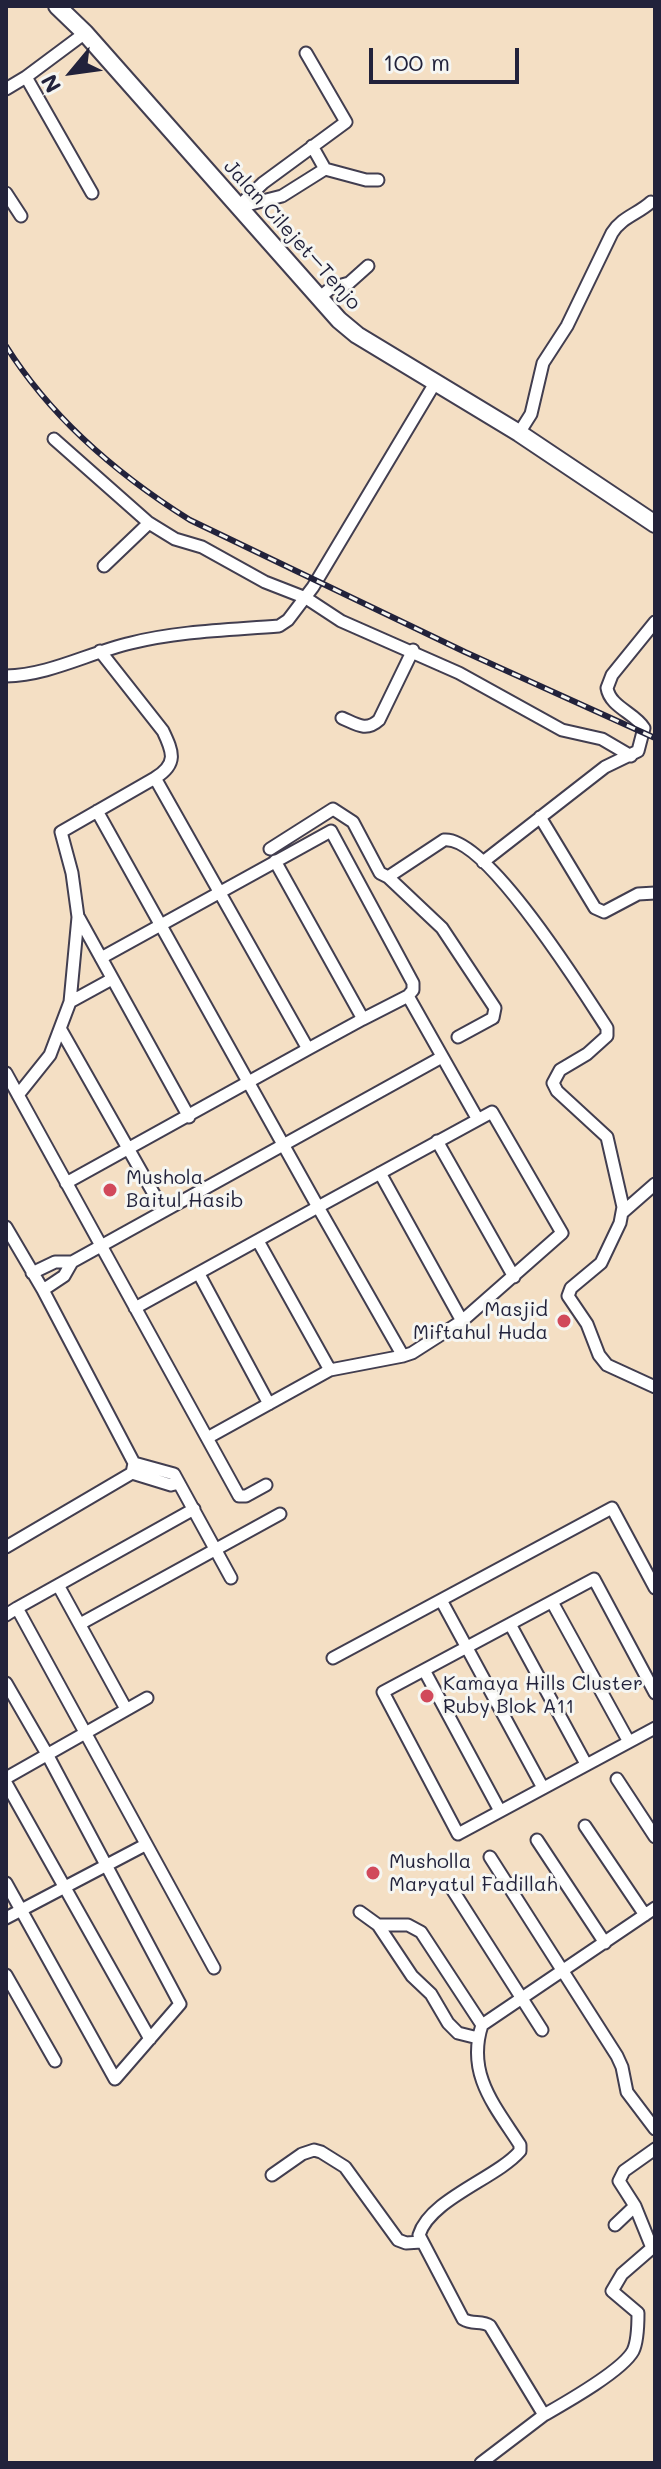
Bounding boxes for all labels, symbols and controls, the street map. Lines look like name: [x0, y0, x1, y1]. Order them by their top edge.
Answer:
north arrow: [32, 32, 112, 112]
scale bar: [373, 32, 523, 82]
text: 100 m: [383, 46, 450, 77]
text: N: [34, 70, 67, 98]
street label: Jalan Cilejet–Tenjo: [218, 155, 366, 315]
place label: Mushola Baitul Hasib: [126, 1166, 243, 1213]
marker: Mushola Baitul Hasib: [101, 1181, 119, 1199]
place label: Masjid Miftahul Huda: [413, 1298, 548, 1345]
marker: Masjid Miftahul Huda: [555, 1312, 573, 1330]
place label: Kamaya Hills Cluster Ruby Blok A11: [443, 1672, 643, 1719]
marker: Kamaya Hills Cluster Ruby Blok A11: [418, 1687, 436, 1705]
place label: Musholla Maryatul Fadillah: [389, 1850, 558, 1897]
marker: Musholla Maryatul Fadillah: [364, 1864, 382, 1882]

